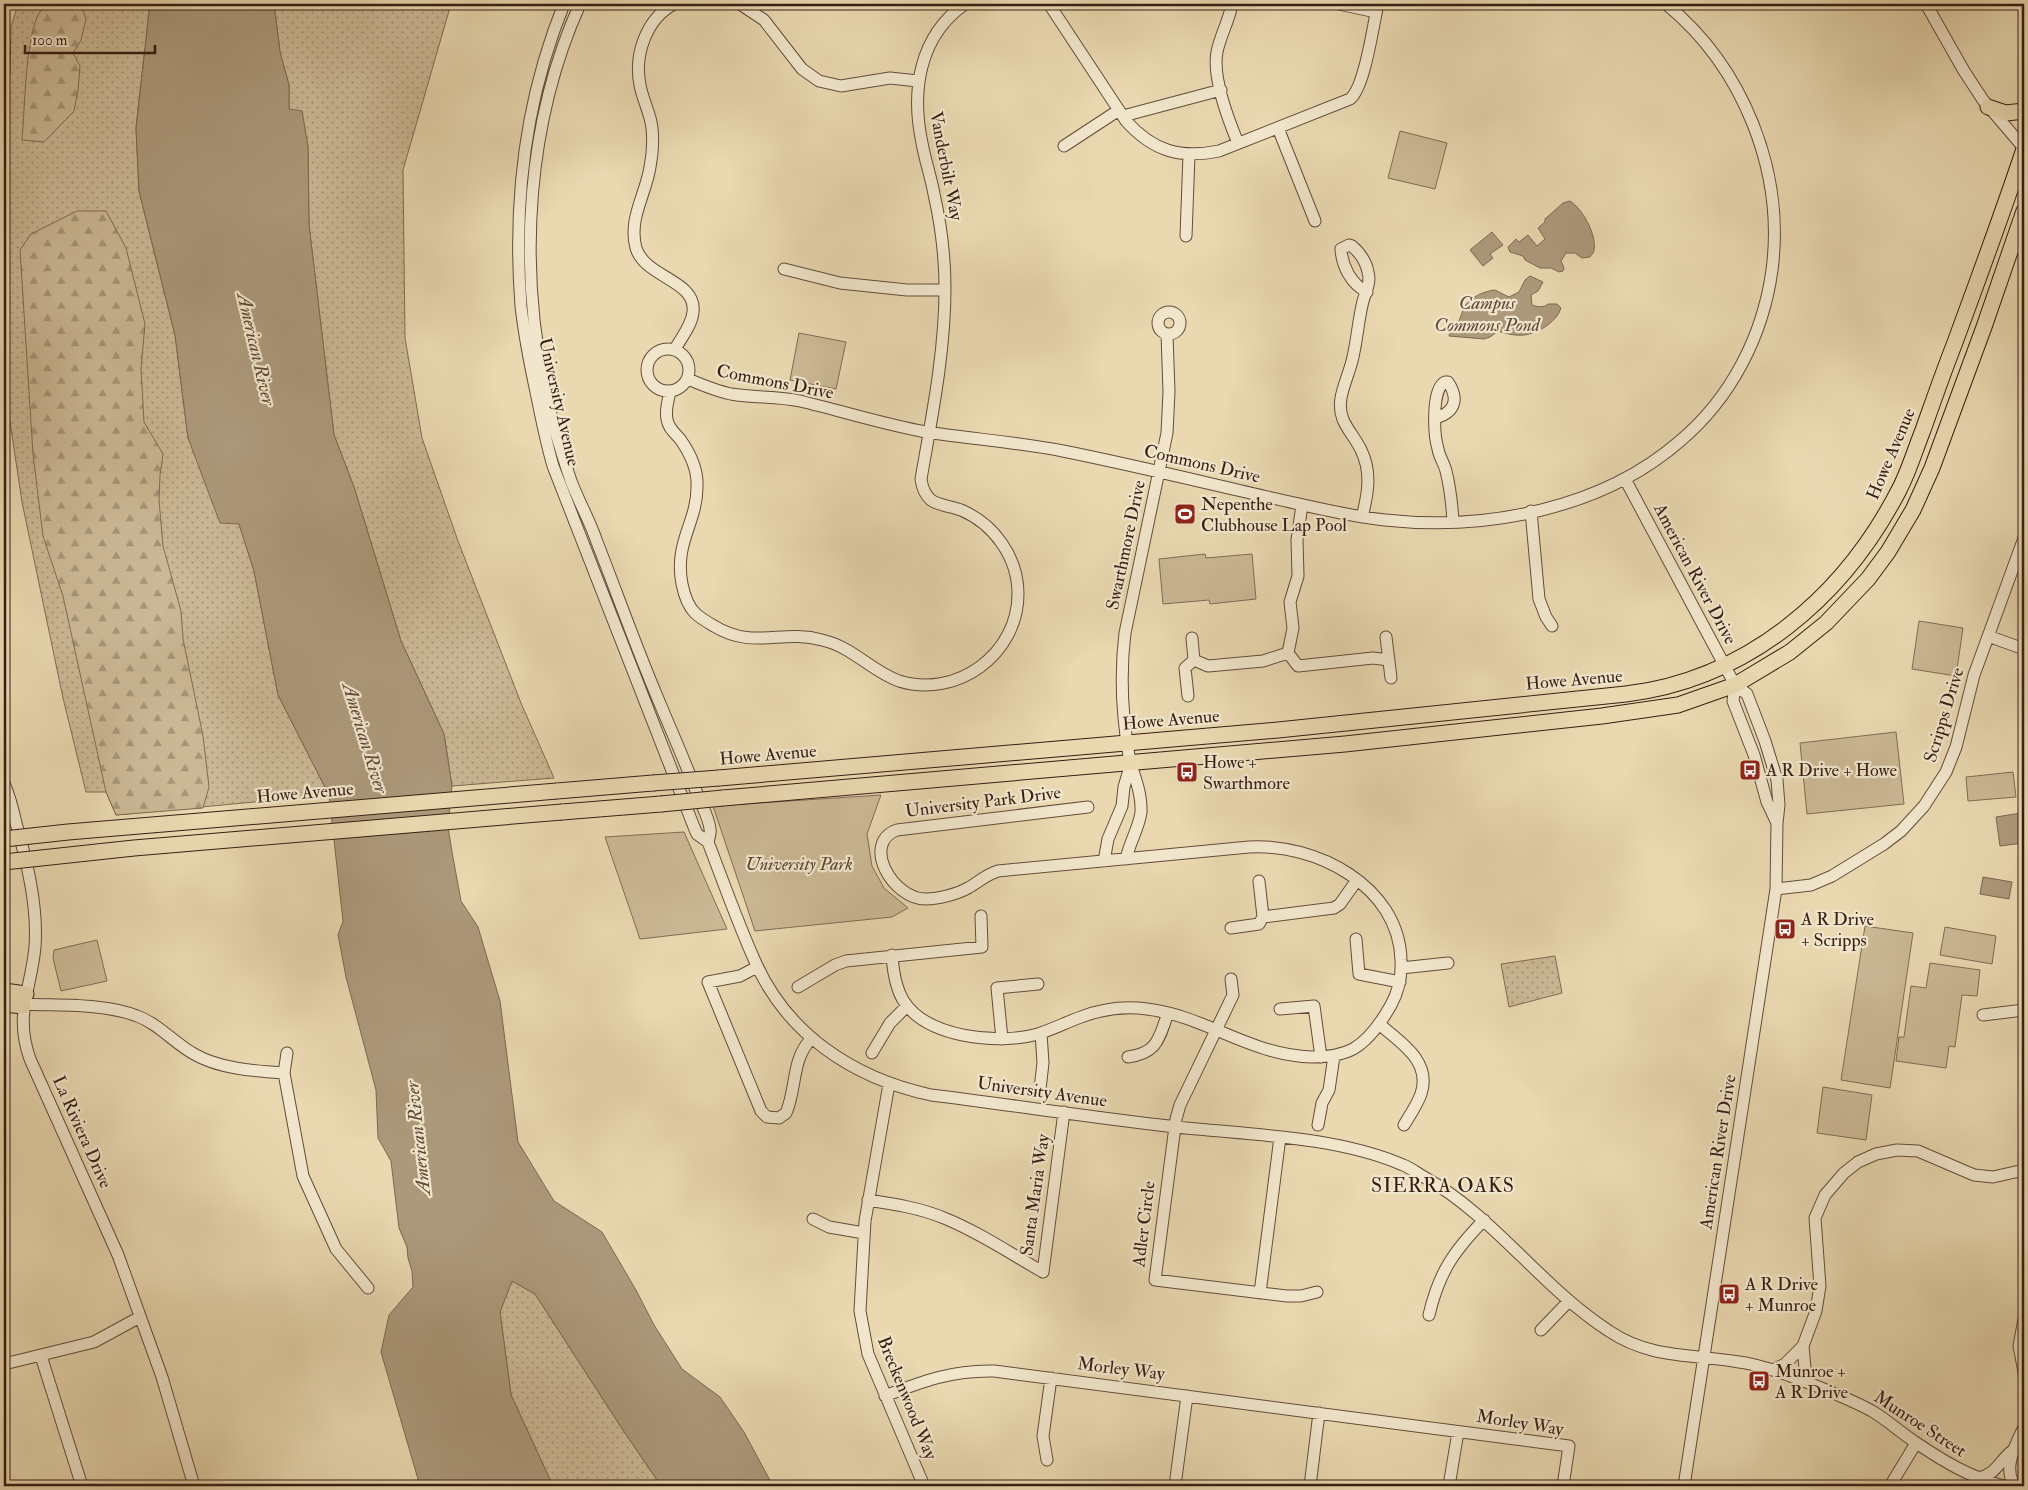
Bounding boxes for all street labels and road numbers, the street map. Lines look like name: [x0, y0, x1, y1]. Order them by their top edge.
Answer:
street label: Vanderbilt Way: [924, 110, 968, 223]
street label: University Avenue: [533, 336, 585, 469]
street label: Commons Drive: [714, 359, 836, 405]
street label: Howe Avenue: [1861, 404, 1921, 503]
street label: Commons Drive: [1142, 439, 1263, 489]
street label: Swarthmore Drive: [1101, 478, 1151, 612]
street label: American River Drive: [1648, 499, 1742, 649]
street label: Howe Avenue: [1524, 664, 1624, 696]
street label: Scripps Drive: [1919, 664, 1969, 765]
street label: Howe Avenue: [1121, 704, 1221, 736]
street label: Howe Avenue: [718, 739, 818, 771]
street label: Howe Avenue: [255, 777, 355, 809]
street label: University Park Drive: [904, 781, 1063, 823]
street label: University Avenue: [976, 1071, 1109, 1113]
street label: La Riviera Drive: [47, 1072, 117, 1192]
street label: American River Drive: [1694, 1072, 1742, 1232]
street label: Santa Maria Way: [1015, 1131, 1055, 1257]
street label: Adler Circle: [1127, 1179, 1161, 1269]
street label: Breckenwood Way: [872, 1333, 943, 1464]
street label: Morley Way: [1076, 1352, 1167, 1386]
street label: Munroe Street: [1869, 1386, 1971, 1463]
street label: Morley Way: [1475, 1405, 1566, 1441]

